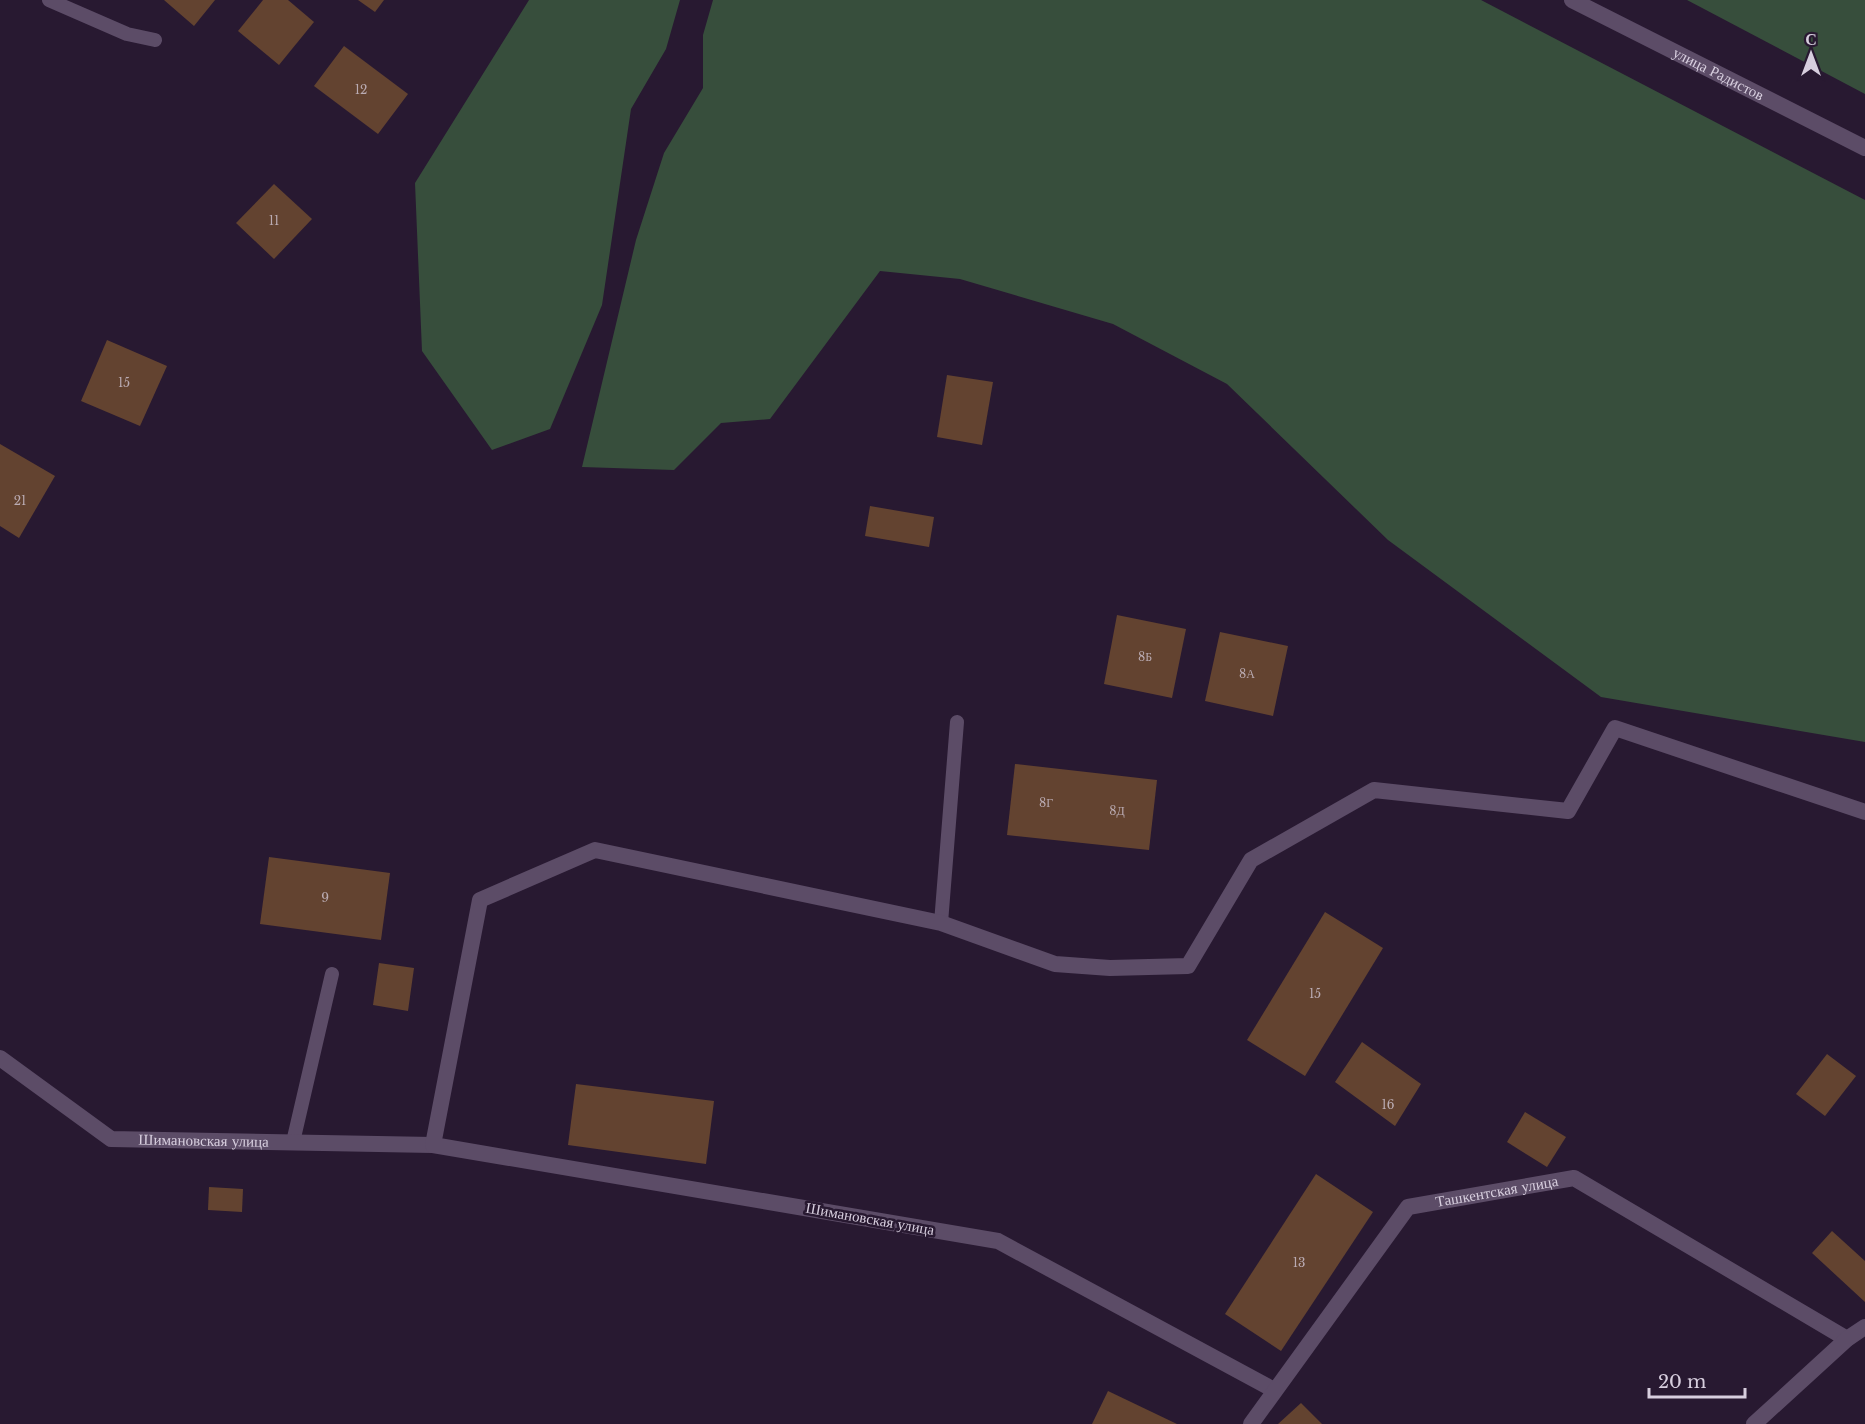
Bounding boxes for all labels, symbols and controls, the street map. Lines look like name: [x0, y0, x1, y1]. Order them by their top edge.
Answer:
north arrow: [1781, 24, 1841, 84]
text: С: [1805, 29, 1817, 49]
street label: улица Радистов: [1670, 43, 1767, 104]
house number: 12: [355, 82, 367, 97]
house number: 11: [269, 213, 279, 228]
house number: 15: [118, 375, 130, 390]
house number: 21: [14, 493, 26, 508]
house number: 8Б: [1138, 649, 1152, 664]
house number: 8А: [1239, 666, 1255, 681]
house number: 8Г: [1039, 795, 1053, 810]
house number: 8Д: [1109, 803, 1125, 818]
house number: 9: [321, 890, 329, 905]
house number: 15: [1309, 986, 1321, 1001]
house number: 16: [1381, 1097, 1395, 1112]
street label: Шимановская улица: [138, 1130, 269, 1151]
street label: Ташкентская улица: [1434, 1171, 1560, 1211]
street label: Шимановская улица: [804, 1198, 936, 1239]
house number: 13: [1293, 1255, 1305, 1270]
scale bar: [1649, 1361, 1745, 1399]
text: 20 m: [1658, 1371, 1706, 1393]

